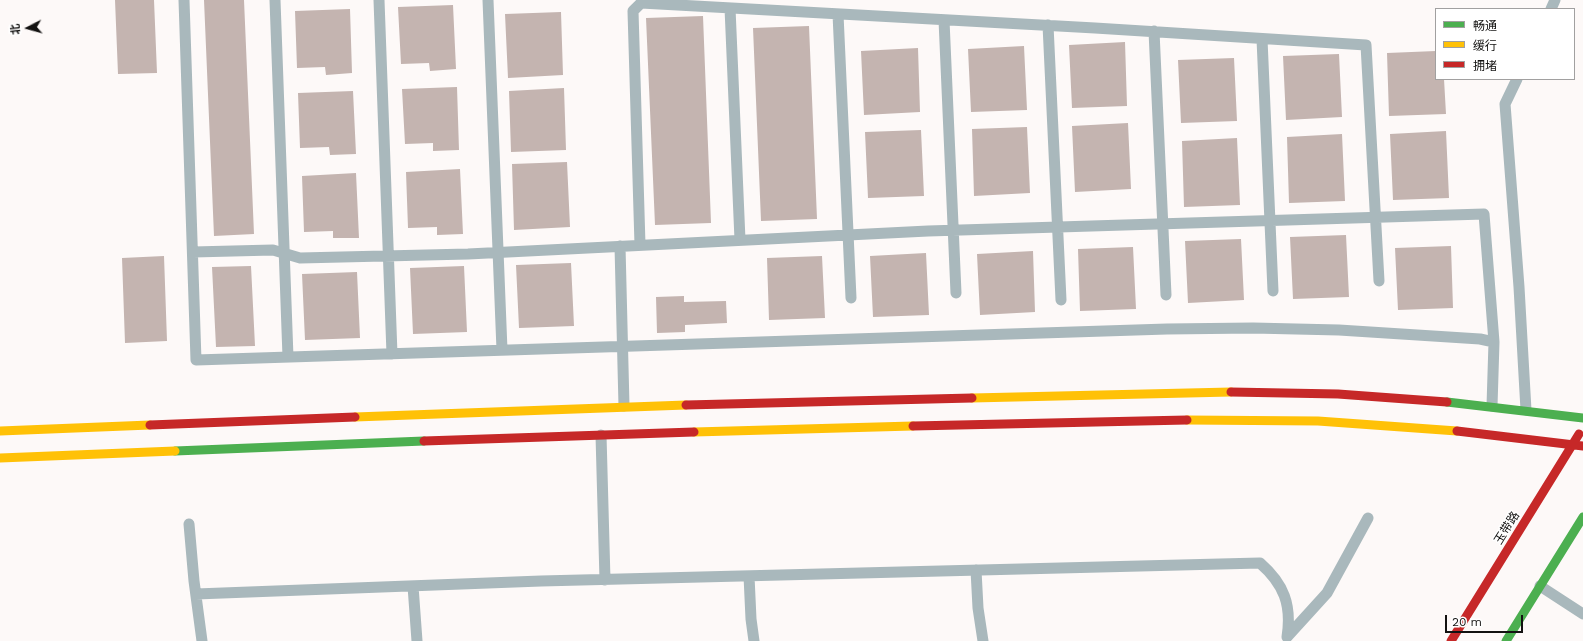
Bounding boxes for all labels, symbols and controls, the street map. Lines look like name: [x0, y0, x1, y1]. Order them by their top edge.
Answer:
north arrow: [8, 8, 48, 48]
legend: [1435, 8, 1575, 80]
text: 畅通: [1473, 19, 1497, 33]
text: 北: [9, 23, 23, 35]
text: 缓行: [1473, 39, 1497, 53]
text: 拥堵: [1473, 59, 1497, 73]
street label: 玉带路: [1491, 509, 1523, 547]
scale bar: [1447, 607, 1525, 633]
text: 20 m: [1452, 615, 1482, 629]

